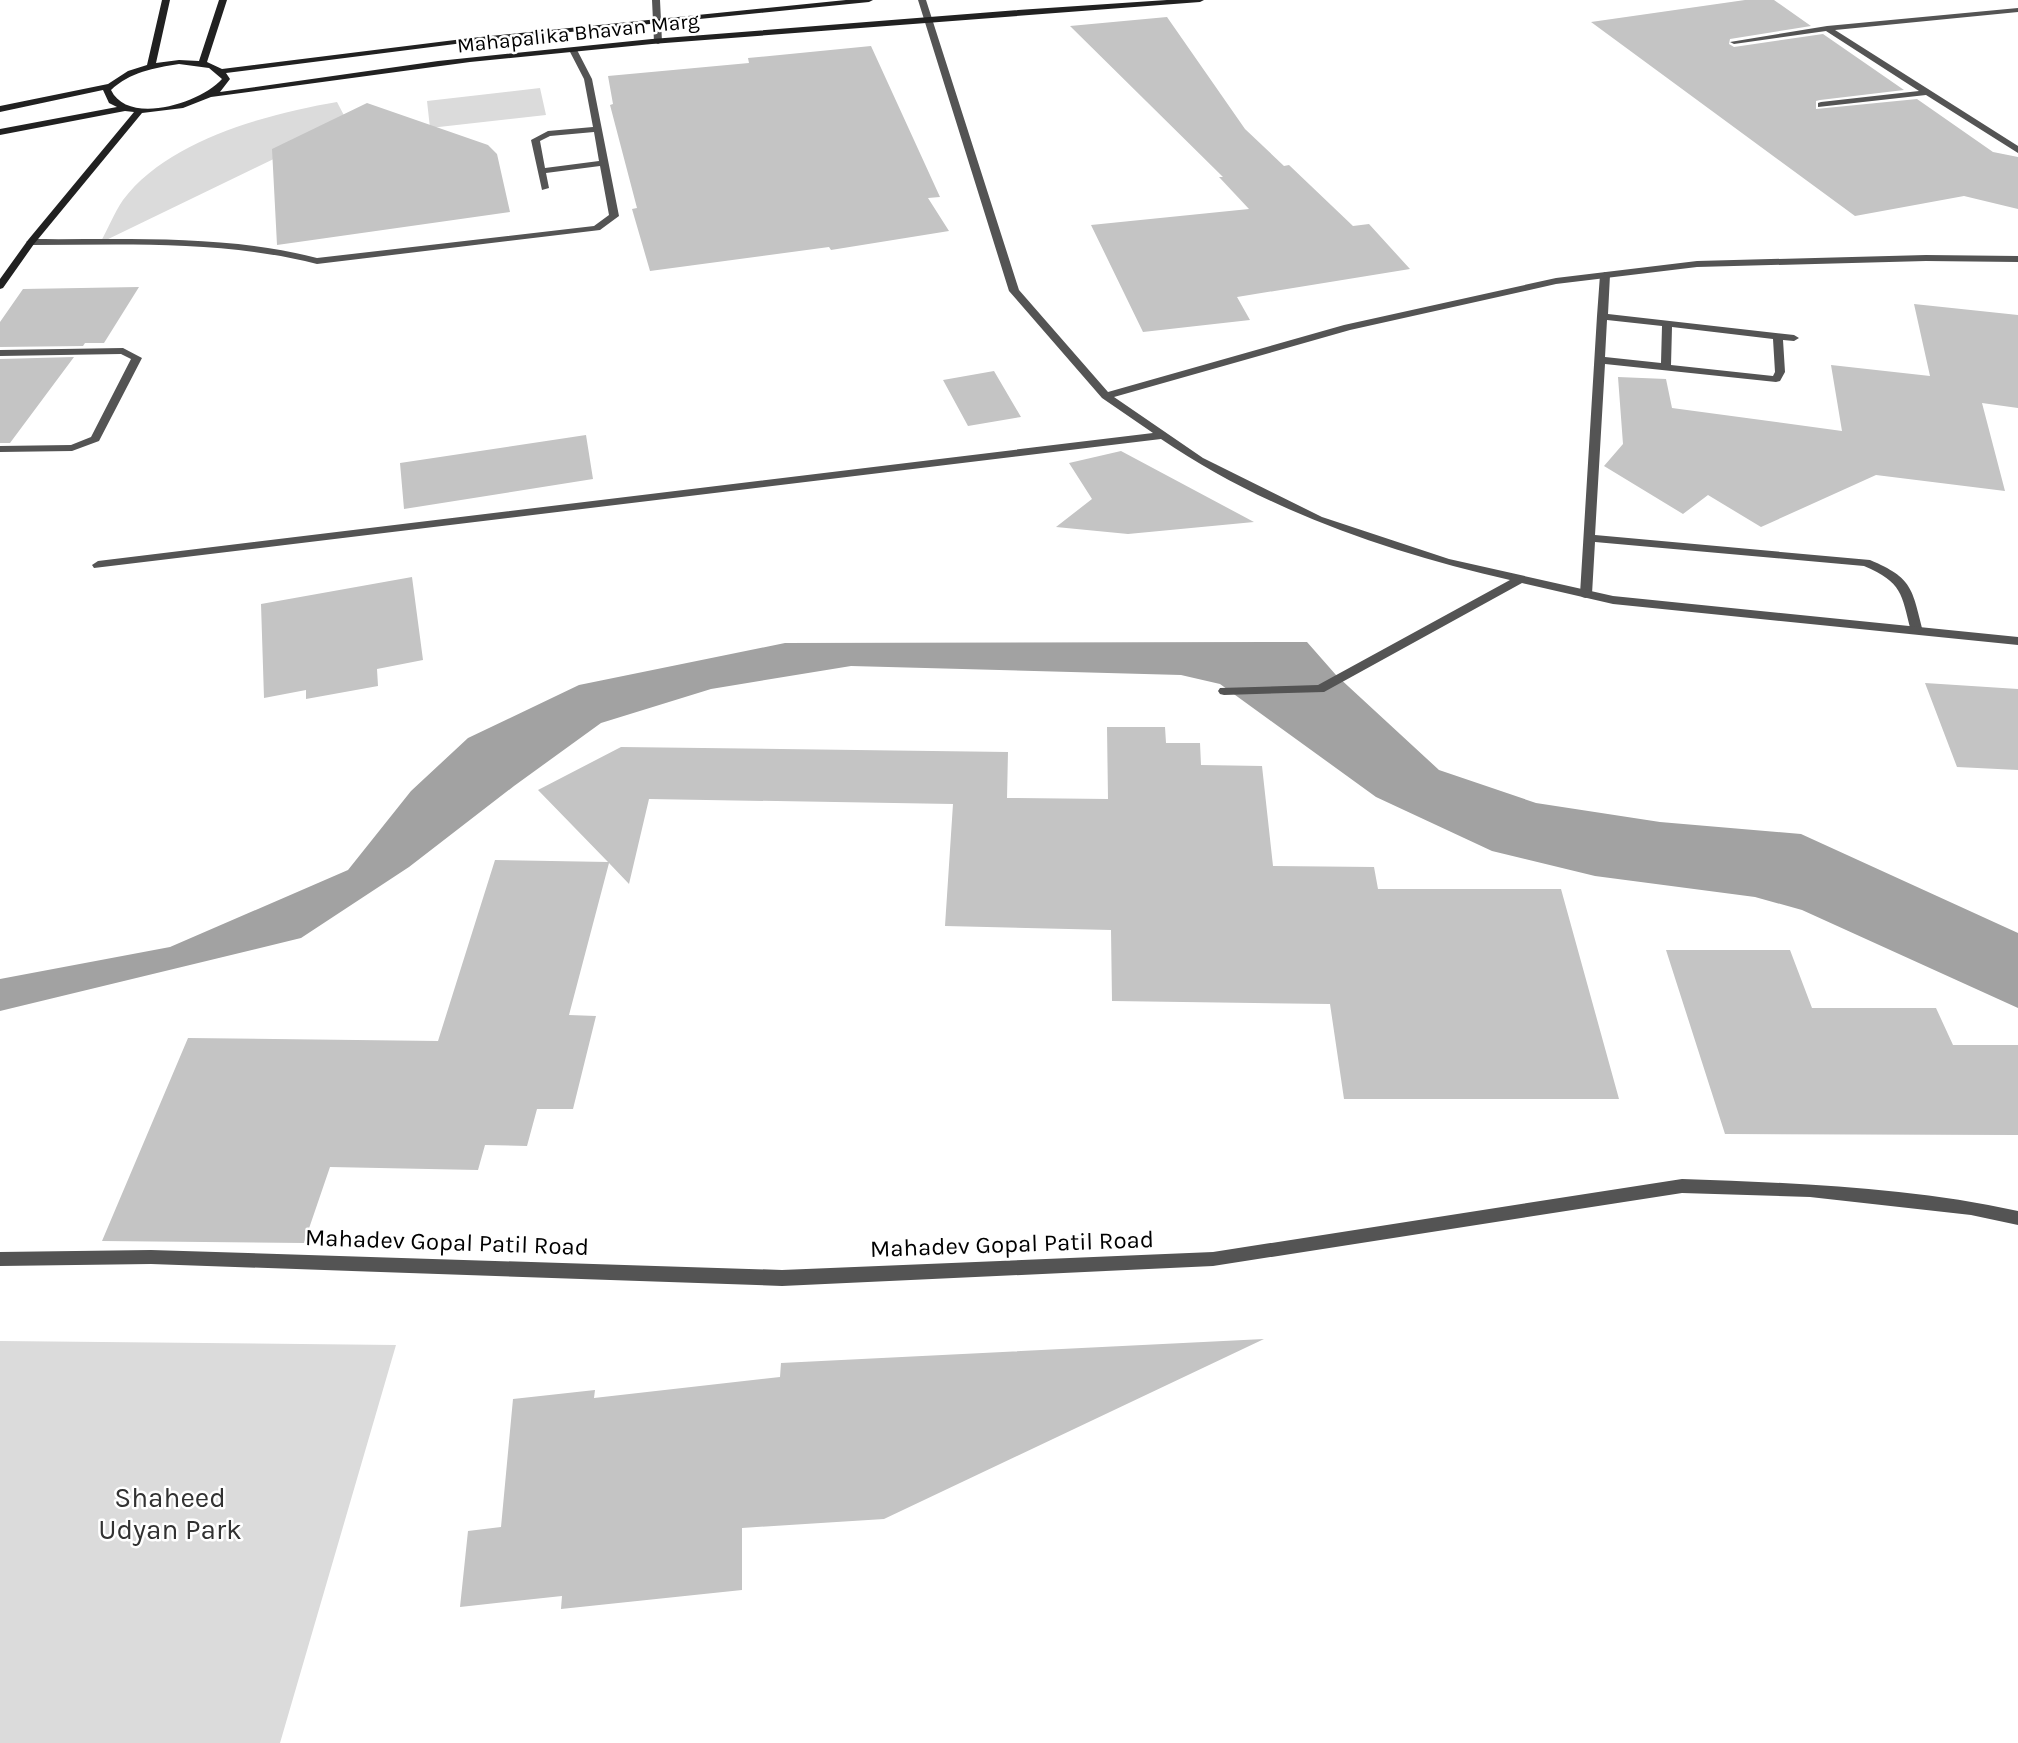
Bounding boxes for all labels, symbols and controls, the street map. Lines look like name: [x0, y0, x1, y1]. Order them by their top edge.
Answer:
street label: Mahapalika Bhavan Marg: [456, 8, 700, 58]
street label: Mahadev Gopal Patil Road: [305, 1223, 589, 1261]
street label: Mahadev Gopal Patil Road: [870, 1225, 1154, 1263]
park label: Shaheed Udyan Park: [98, 1481, 242, 1546]

